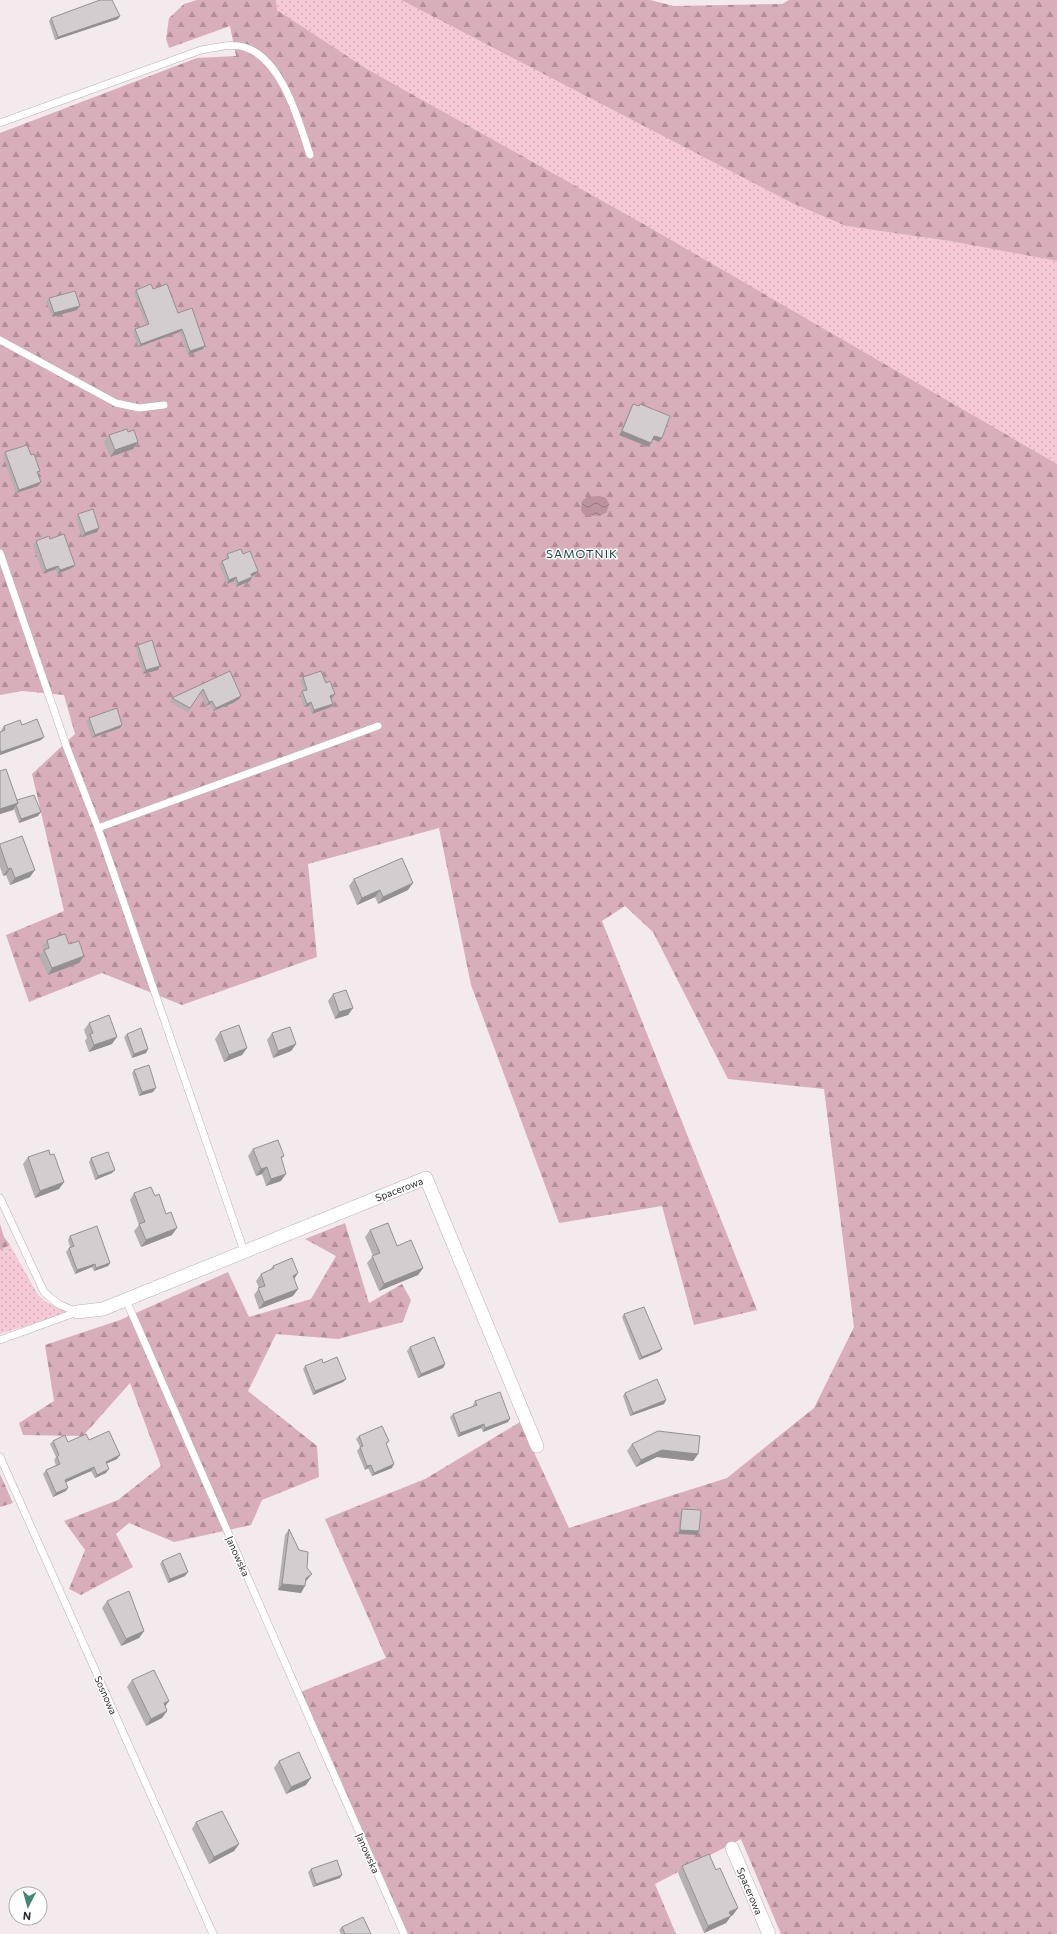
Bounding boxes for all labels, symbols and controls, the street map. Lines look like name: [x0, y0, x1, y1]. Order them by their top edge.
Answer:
district label: SAMOTNIK: [546, 546, 618, 560]
street label: Spacerowa: [374, 1174, 424, 1204]
street label: Janowska: [224, 1534, 252, 1578]
street label: Sosnowa: [92, 1674, 120, 1716]
street label: Janowska: [354, 1831, 382, 1875]
street label: Spacerowa: [735, 1866, 765, 1916]
north arrow: [8, 1886, 48, 1926]
text: N: [22, 1910, 32, 1923]

